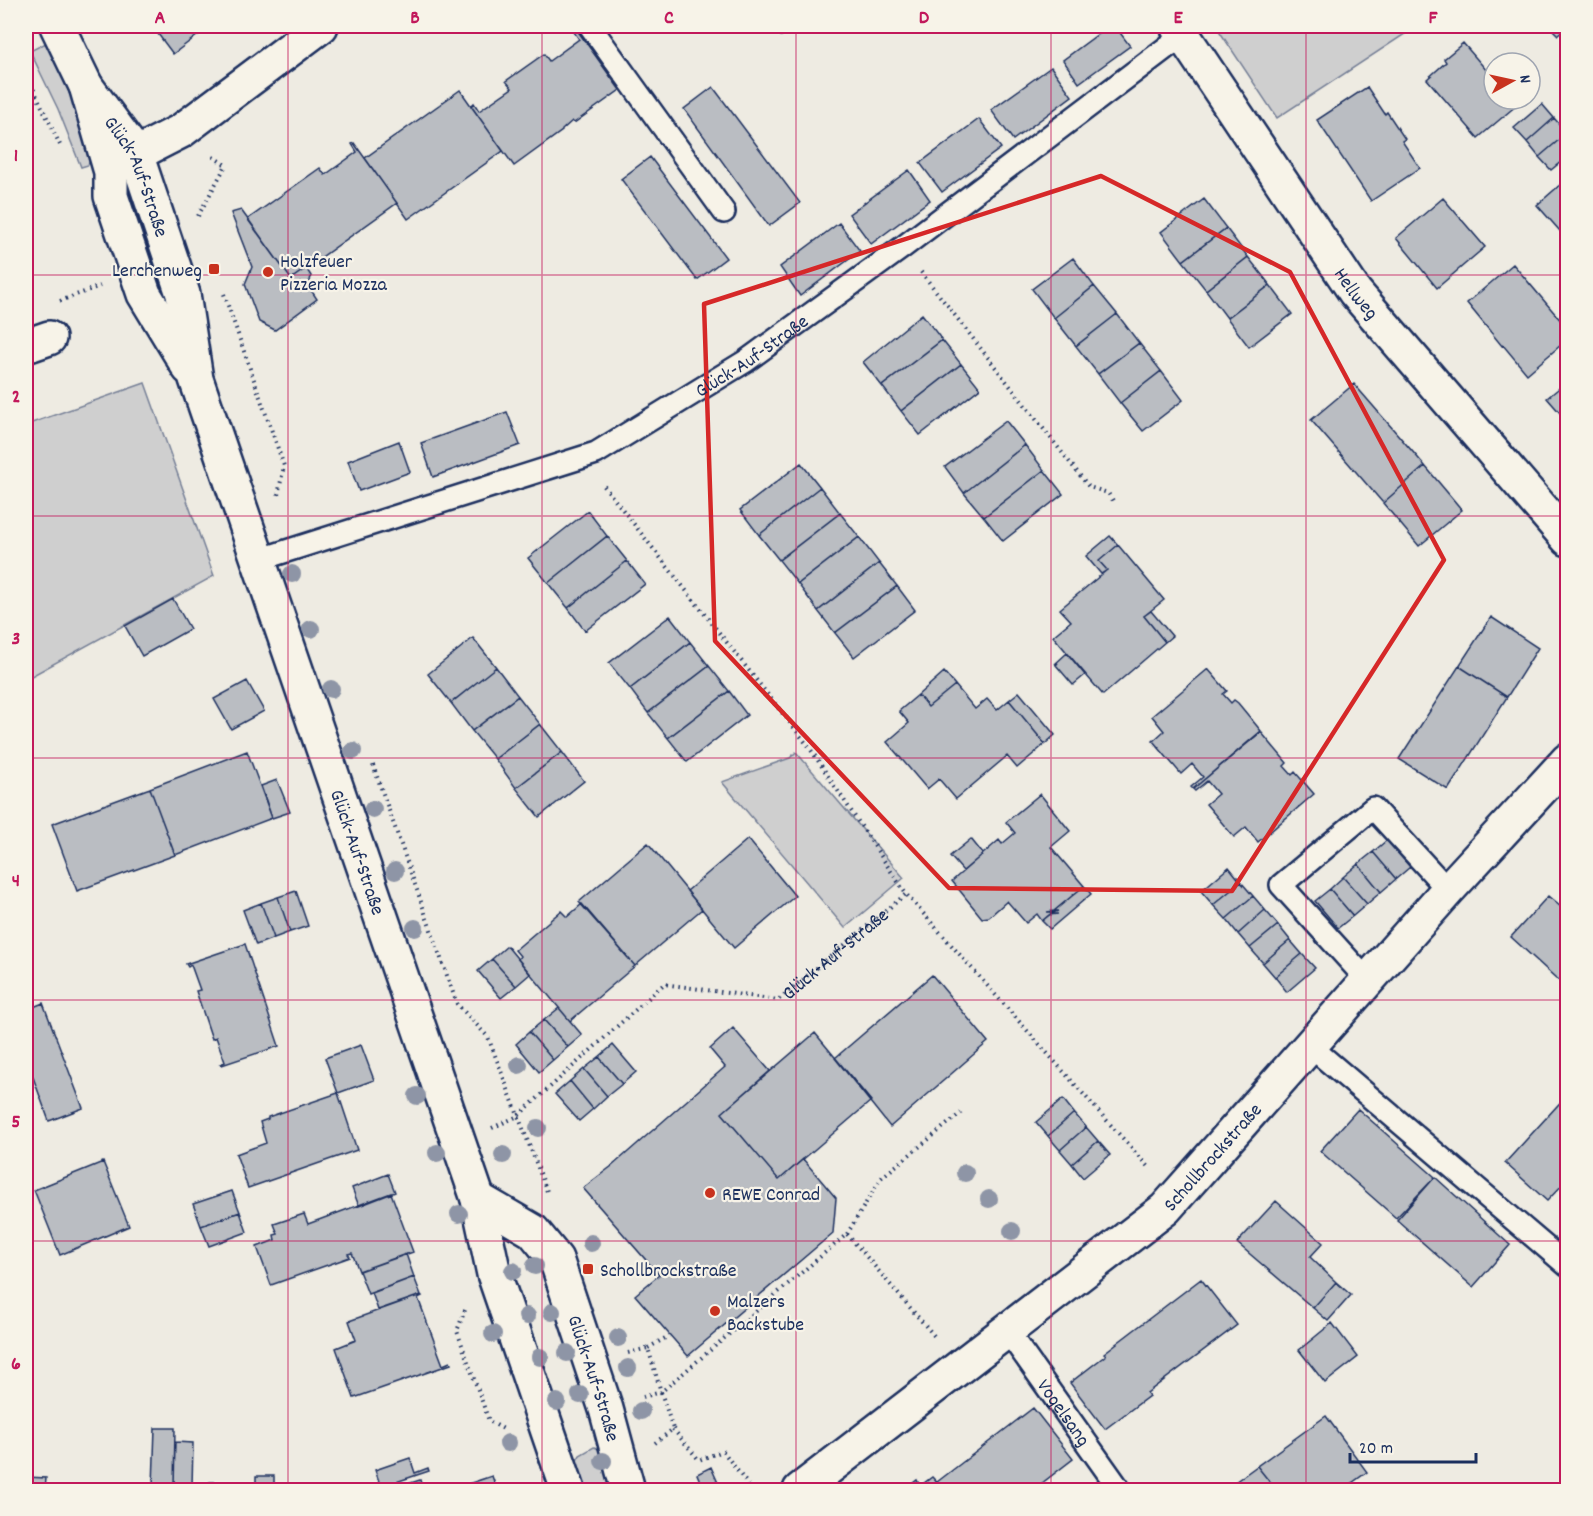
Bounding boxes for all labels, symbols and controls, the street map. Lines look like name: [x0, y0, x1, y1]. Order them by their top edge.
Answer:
text: A: [155, 5, 166, 33]
text: B: [410, 5, 420, 33]
text: C: [664, 5, 674, 33]
text: D: [919, 5, 930, 33]
text: E: [1173, 5, 1183, 33]
text: F: [1429, 5, 1439, 33]
north arrow: [1482, 51, 1542, 111]
text: N: [1512, 74, 1536, 85]
street label: Glück-Auf-Straße: [96, 111, 174, 241]
text: 1: [14, 143, 18, 171]
place label: Holzfeuer Pizzeria Mozza: [280, 249, 388, 300]
place label: Lerchenweg: [112, 258, 202, 286]
marker: Lerchenweg: [207, 262, 221, 276]
street label: Hellweg: [1326, 263, 1384, 327]
marker: Holzfeuer Pizzeria Mozza: [261, 265, 275, 279]
street label: Glück-Auf-Straße: [691, 309, 815, 406]
text: 2: [12, 384, 20, 412]
text: 3: [12, 626, 20, 654]
street label: Glück-Auf-Straße: [321, 786, 390, 920]
text: 4: [12, 868, 20, 896]
street label: Glück-Auf-Straße: [777, 903, 896, 1008]
street label: Schollbrockstraße: [1158, 1098, 1270, 1219]
text: 5: [11, 1109, 21, 1137]
place label: REWE Conrad: [722, 1182, 820, 1210]
marker: REWE Conrad: [703, 1186, 717, 1200]
place label: Schollbrockstraße: [600, 1258, 737, 1286]
marker: Schollbrockstraße: [581, 1262, 595, 1276]
place label: Malzers Backstube: [727, 1289, 804, 1340]
marker: Malzers Backstube: [708, 1304, 722, 1318]
street label: Glück-Auf-Straße: [559, 1312, 625, 1445]
text: 6: [11, 1351, 21, 1379]
street label: Vogelsang: [1029, 1374, 1096, 1453]
scale bar: [1350, 1426, 1476, 1464]
text: 20 m: [1359, 1437, 1393, 1462]

